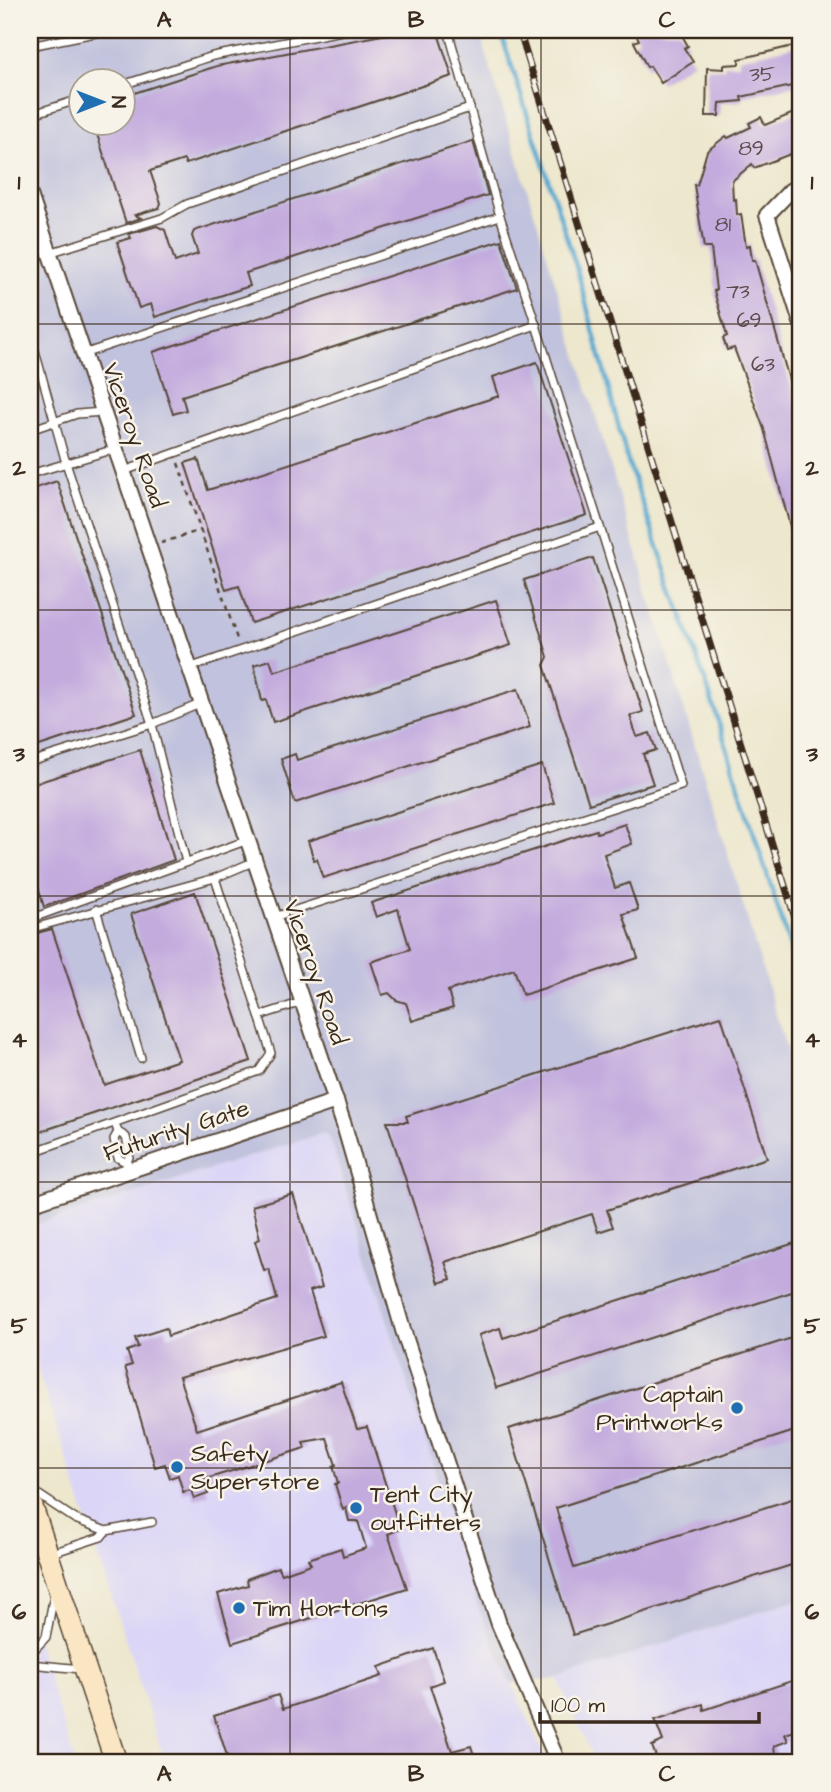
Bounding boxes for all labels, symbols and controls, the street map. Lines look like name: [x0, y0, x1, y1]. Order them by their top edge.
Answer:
text: A: [157, 4, 172, 36]
text: B: [408, 4, 425, 36]
text: C: [659, 4, 676, 36]
house number: 35: [749, 60, 775, 89]
north arrow: [66, 66, 136, 136]
text: N: [104, 96, 131, 108]
house number: 89: [738, 134, 764, 163]
text: 1: [18, 166, 21, 198]
text: 1: [811, 166, 814, 198]
house number: 81: [715, 210, 731, 239]
house number: 73: [726, 277, 750, 306]
house number: 69: [736, 306, 762, 335]
house number: 63: [751, 350, 775, 379]
street label: Viceroy Road: [92, 358, 175, 513]
text: 2: [11, 452, 26, 484]
text: 2: [804, 452, 819, 484]
text: 3: [12, 738, 25, 770]
text: 3: [805, 738, 818, 770]
street label: Viceroy Road: [273, 895, 356, 1050]
text: 4: [11, 1024, 27, 1056]
text: 4: [804, 1024, 820, 1056]
street label: Futurity Gate: [99, 1091, 254, 1171]
text: 5: [11, 1310, 28, 1342]
text: 5: [804, 1310, 821, 1342]
place label: Captain Printworks: [596, 1378, 723, 1440]
marker: Captain Printworks: [729, 1400, 745, 1416]
place label: Safety Superstore: [191, 1437, 320, 1499]
marker: Safety Superstore: [169, 1459, 185, 1475]
place label: Tent City outfitters: [370, 1478, 481, 1540]
marker: Tent City outfitters: [348, 1500, 364, 1516]
place label: Tim Hortons: [253, 1592, 388, 1626]
text: 6: [12, 1596, 27, 1628]
text: 6: [805, 1596, 820, 1628]
marker: Tim Hortons: [231, 1600, 247, 1616]
scale bar: [540, 1680, 759, 1724]
text: 100 m: [551, 1691, 606, 1720]
text: A: [157, 1758, 172, 1790]
text: B: [408, 1758, 425, 1790]
text: C: [659, 1758, 676, 1790]

